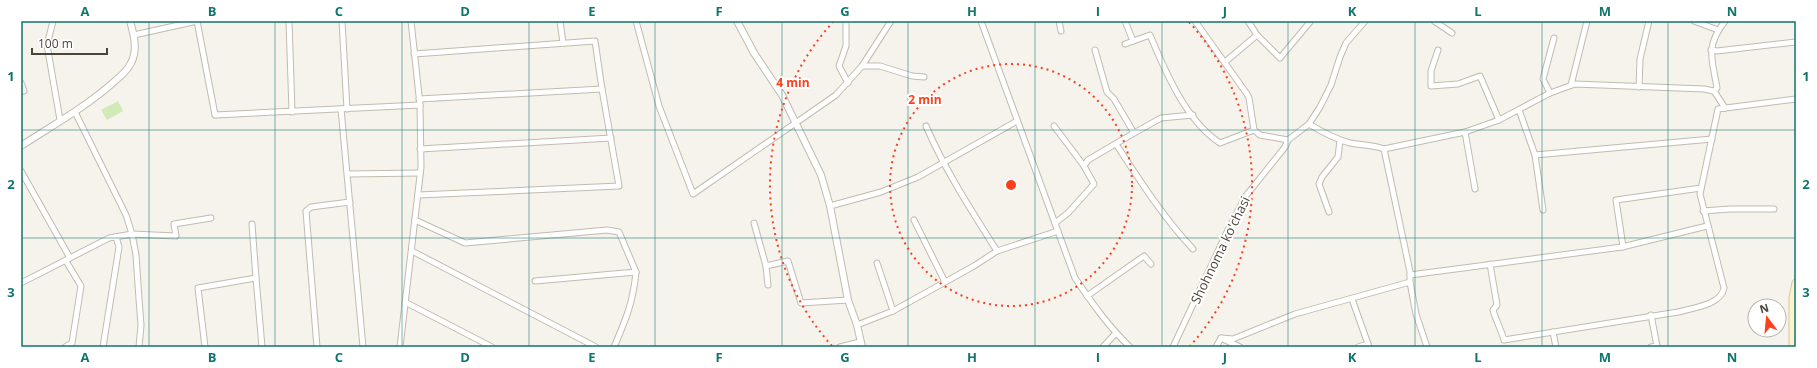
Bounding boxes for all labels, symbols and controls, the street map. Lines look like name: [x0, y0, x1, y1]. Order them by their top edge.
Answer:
text: A: [81, 2, 90, 20]
text: B: [208, 2, 217, 20]
text: C: [335, 2, 343, 20]
text: D: [460, 2, 470, 20]
text: E: [588, 2, 596, 20]
text: F: [715, 2, 723, 20]
text: G: [840, 2, 850, 20]
text: H: [967, 2, 977, 20]
text: I: [1096, 2, 1100, 20]
text: J: [1222, 2, 1227, 20]
text: K: [1348, 2, 1357, 20]
text: L: [1474, 2, 1482, 20]
text: M: [1599, 2, 1611, 20]
text: N: [1727, 2, 1737, 20]
scale bar: [32, 30, 107, 56]
text: 100 m: [38, 35, 73, 52]
text: 1: [7, 67, 15, 85]
text: 1: [1802, 67, 1810, 85]
text: 4 min: [776, 74, 810, 91]
text: 2 min: [908, 91, 942, 108]
text: 2: [7, 175, 15, 193]
text: 2: [1802, 175, 1810, 193]
centre of rings: [1004, 178, 1018, 192]
street label: Shohnoma ko'chasi: [1186, 193, 1254, 307]
text: 3: [7, 283, 15, 301]
text: 3: [1802, 283, 1810, 301]
north arrow: [1747, 298, 1787, 338]
text: N: [1758, 299, 1770, 316]
text: A: [81, 348, 90, 366]
text: B: [208, 348, 217, 366]
text: C: [335, 348, 343, 366]
text: D: [460, 348, 470, 366]
text: E: [588, 348, 596, 366]
text: F: [715, 348, 723, 366]
text: G: [840, 348, 850, 366]
text: H: [967, 348, 977, 366]
text: I: [1096, 348, 1100, 366]
text: J: [1222, 348, 1227, 366]
text: K: [1348, 348, 1357, 366]
text: L: [1474, 348, 1482, 366]
text: M: [1599, 348, 1611, 366]
text: N: [1727, 348, 1737, 366]

